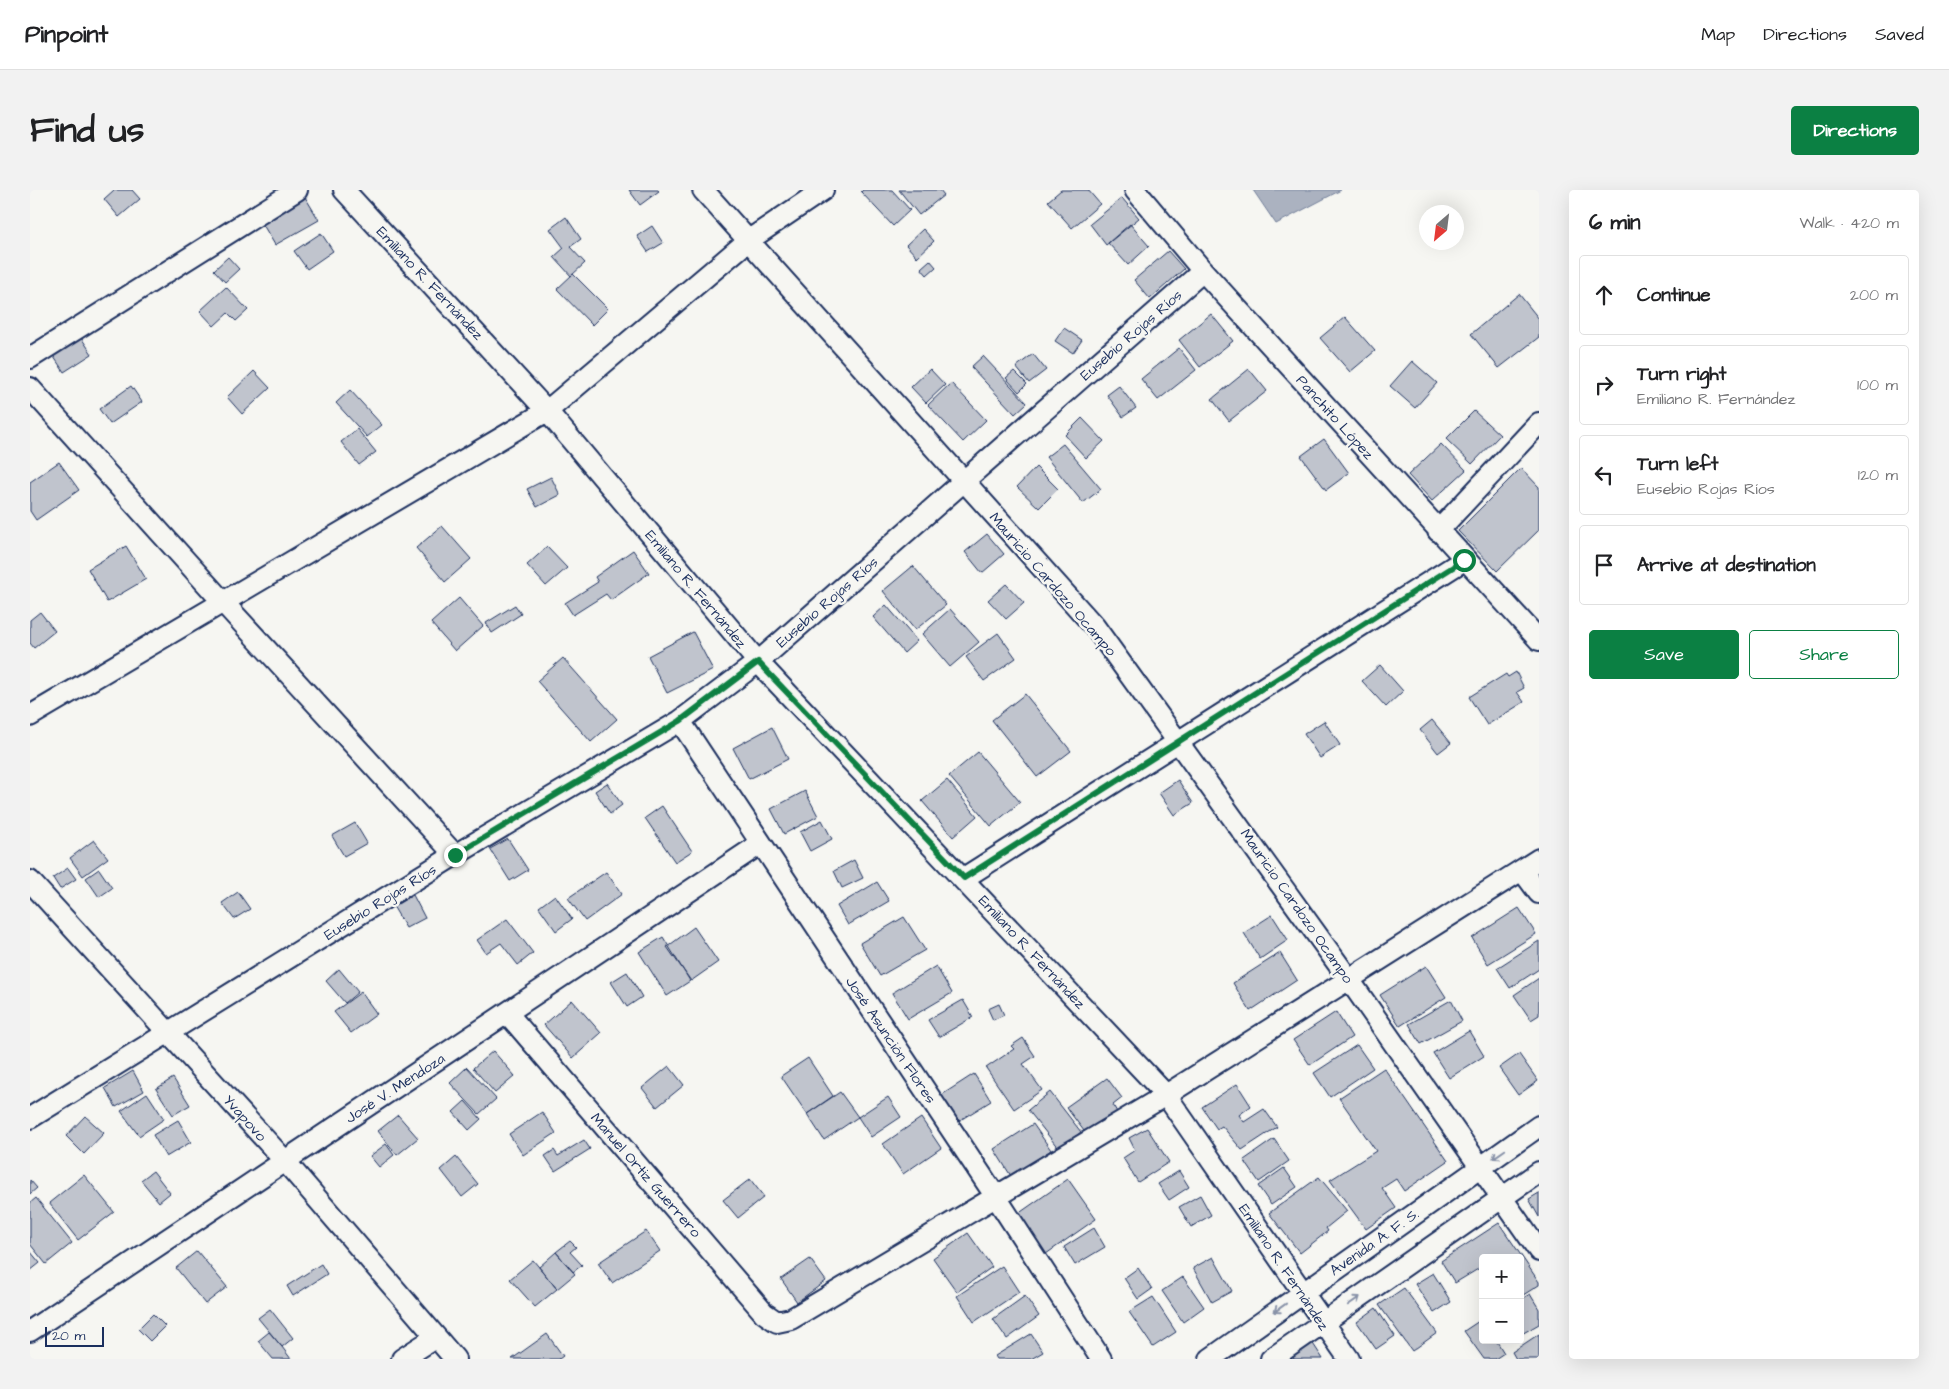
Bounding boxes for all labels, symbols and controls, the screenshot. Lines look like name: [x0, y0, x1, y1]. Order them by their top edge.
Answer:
text: Pinpoint: [25, 18, 108, 52]
text: Map: [1701, 22, 1735, 47]
text: Directions: [1763, 22, 1847, 47]
text: Saved: [1875, 22, 1924, 47]
text: Find us: [30, 106, 144, 155]
button: Directions: [1791, 106, 1919, 155]
north arrow: [1419, 205, 1464, 250]
text: 6 min: [1589, 208, 1641, 237]
text: Walk · 420 m: [1799, 212, 1899, 234]
street label: Emiliano R. Fernández: [371, 222, 488, 345]
icon: ahead: [1590, 281, 1618, 309]
text: Continue: [1637, 282, 1711, 309]
text: 200 m: [1850, 284, 1898, 306]
street label: Eusebio Rojas Ríos: [1076, 285, 1187, 386]
text: Turn right: [1637, 361, 1726, 388]
street label: Panchito López: [1291, 371, 1379, 465]
icon: right: [1590, 371, 1618, 399]
text: 100 m: [1857, 374, 1898, 396]
text: Emiliano R. Fernández: [1637, 388, 1795, 410]
text: Turn left: [1637, 451, 1718, 478]
icon: left: [1590, 461, 1618, 489]
text: 120 m: [1858, 464, 1898, 486]
text: Eusebio Rojas Ríos: [1637, 478, 1775, 500]
street label: Mauricio Cardozo Ocampo: [984, 508, 1121, 661]
street label: Emiliano R. Fernández: [640, 526, 752, 653]
route start: [1453, 549, 1476, 572]
icon: arrive: [1590, 551, 1618, 579]
street label: Eusebio Rojas Ríos: [772, 552, 883, 653]
text: Arrive at destination: [1637, 552, 1816, 579]
button: Save: [1589, 630, 1739, 679]
button: Share: [1749, 630, 1899, 679]
street label: Mauricio Cardozo Ocampo: [1235, 825, 1358, 988]
route end: [444, 844, 467, 867]
street label: Eusebio Rojas Ríos: [320, 859, 441, 946]
street label: Emiliano R. Fernández: [973, 891, 1090, 1014]
street label: José Asunción Flores: [840, 973, 941, 1108]
street label: José V. Mendoza: [341, 1048, 449, 1128]
street label: Yvapovo: [218, 1090, 272, 1147]
street label: Manuel Ortiz Guerrero: [585, 1108, 706, 1243]
one-way arrow: [1492, 1149, 1506, 1159]
street label: Emiliano R. Fernández: [1233, 1200, 1334, 1335]
street label: Avenida A. F. S.: [1325, 1204, 1423, 1281]
map controls: [1479, 1254, 1524, 1344]
button: +: [1479, 1254, 1524, 1299]
one-way arrow: [1347, 1296, 1361, 1306]
button: −: [1479, 1299, 1524, 1344]
one-way arrow: [1274, 1303, 1288, 1313]
scale bar: [45, 1324, 104, 1347]
text: 20 m: [52, 1326, 85, 1346]

